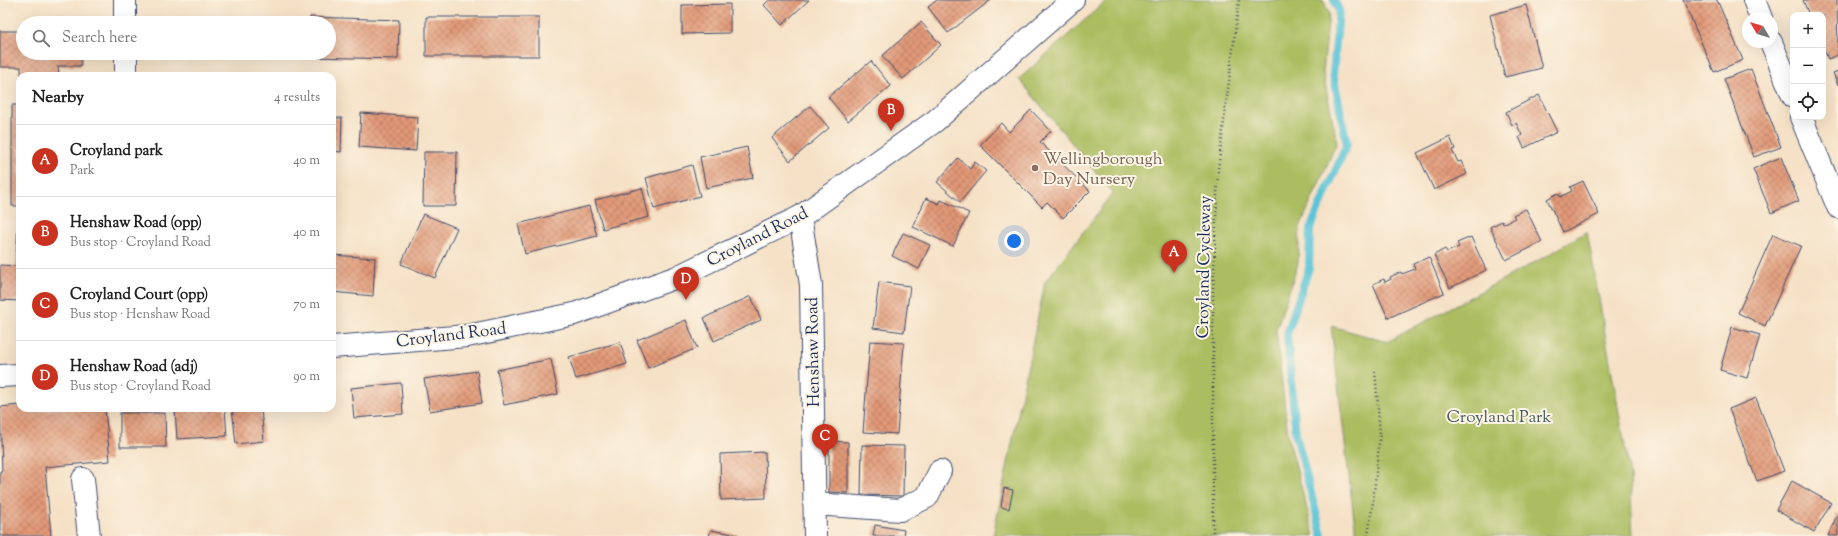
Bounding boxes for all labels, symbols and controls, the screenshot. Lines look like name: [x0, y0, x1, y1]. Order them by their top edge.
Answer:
north arrow: [1742, 12, 1778, 48]
map controls: [1790, 12, 1826, 120]
button: +: [1790, 12, 1826, 48]
search box: [16, 16, 336, 60]
icon: search: [30, 27, 52, 49]
text: Search here: [62, 28, 137, 49]
button: −: [1790, 48, 1826, 84]
button: locate: [1790, 84, 1826, 120]
text: Nearby: [32, 86, 84, 110]
text: 4 results: [274, 89, 320, 107]
pin: B: [878, 98, 904, 131]
text: Croyland park: [70, 141, 163, 162]
place label: Wellingborough Day Nursery: [1043, 148, 1163, 192]
text: A: [40, 152, 50, 170]
text: 40 m: [293, 152, 320, 170]
text: Park: [70, 162, 95, 180]
marker: Wellingborough Day Nursery: [1030, 163, 1040, 173]
street label: Croyland Cycleway: [1192, 195, 1218, 339]
street label: Croyland Road: [703, 202, 813, 274]
text: Henshaw Road (opp): [70, 213, 202, 234]
text: B: [41, 224, 49, 242]
text: 40 m: [293, 224, 320, 242]
your location: [1004, 231, 1024, 251]
text: Bus stop · Croyland Road: [70, 234, 211, 252]
pin: A: [1161, 240, 1187, 273]
pin: D: [673, 267, 699, 300]
text: Croyland Court (opp): [70, 285, 208, 306]
text: C: [40, 296, 50, 314]
text: 70 m: [293, 296, 320, 314]
street label: Henshaw Road: [801, 296, 827, 407]
text: Bus stop · Henshaw Road: [70, 306, 210, 324]
street label: Croyland Road: [395, 317, 508, 355]
text: Henshaw Road (adj): [70, 357, 198, 378]
text: D: [40, 368, 50, 386]
text: 90 m: [293, 368, 320, 386]
text: Bus stop · Croyland Road: [70, 378, 211, 396]
park label: Croyland Park: [1446, 406, 1552, 430]
pin: C: [812, 424, 838, 457]

